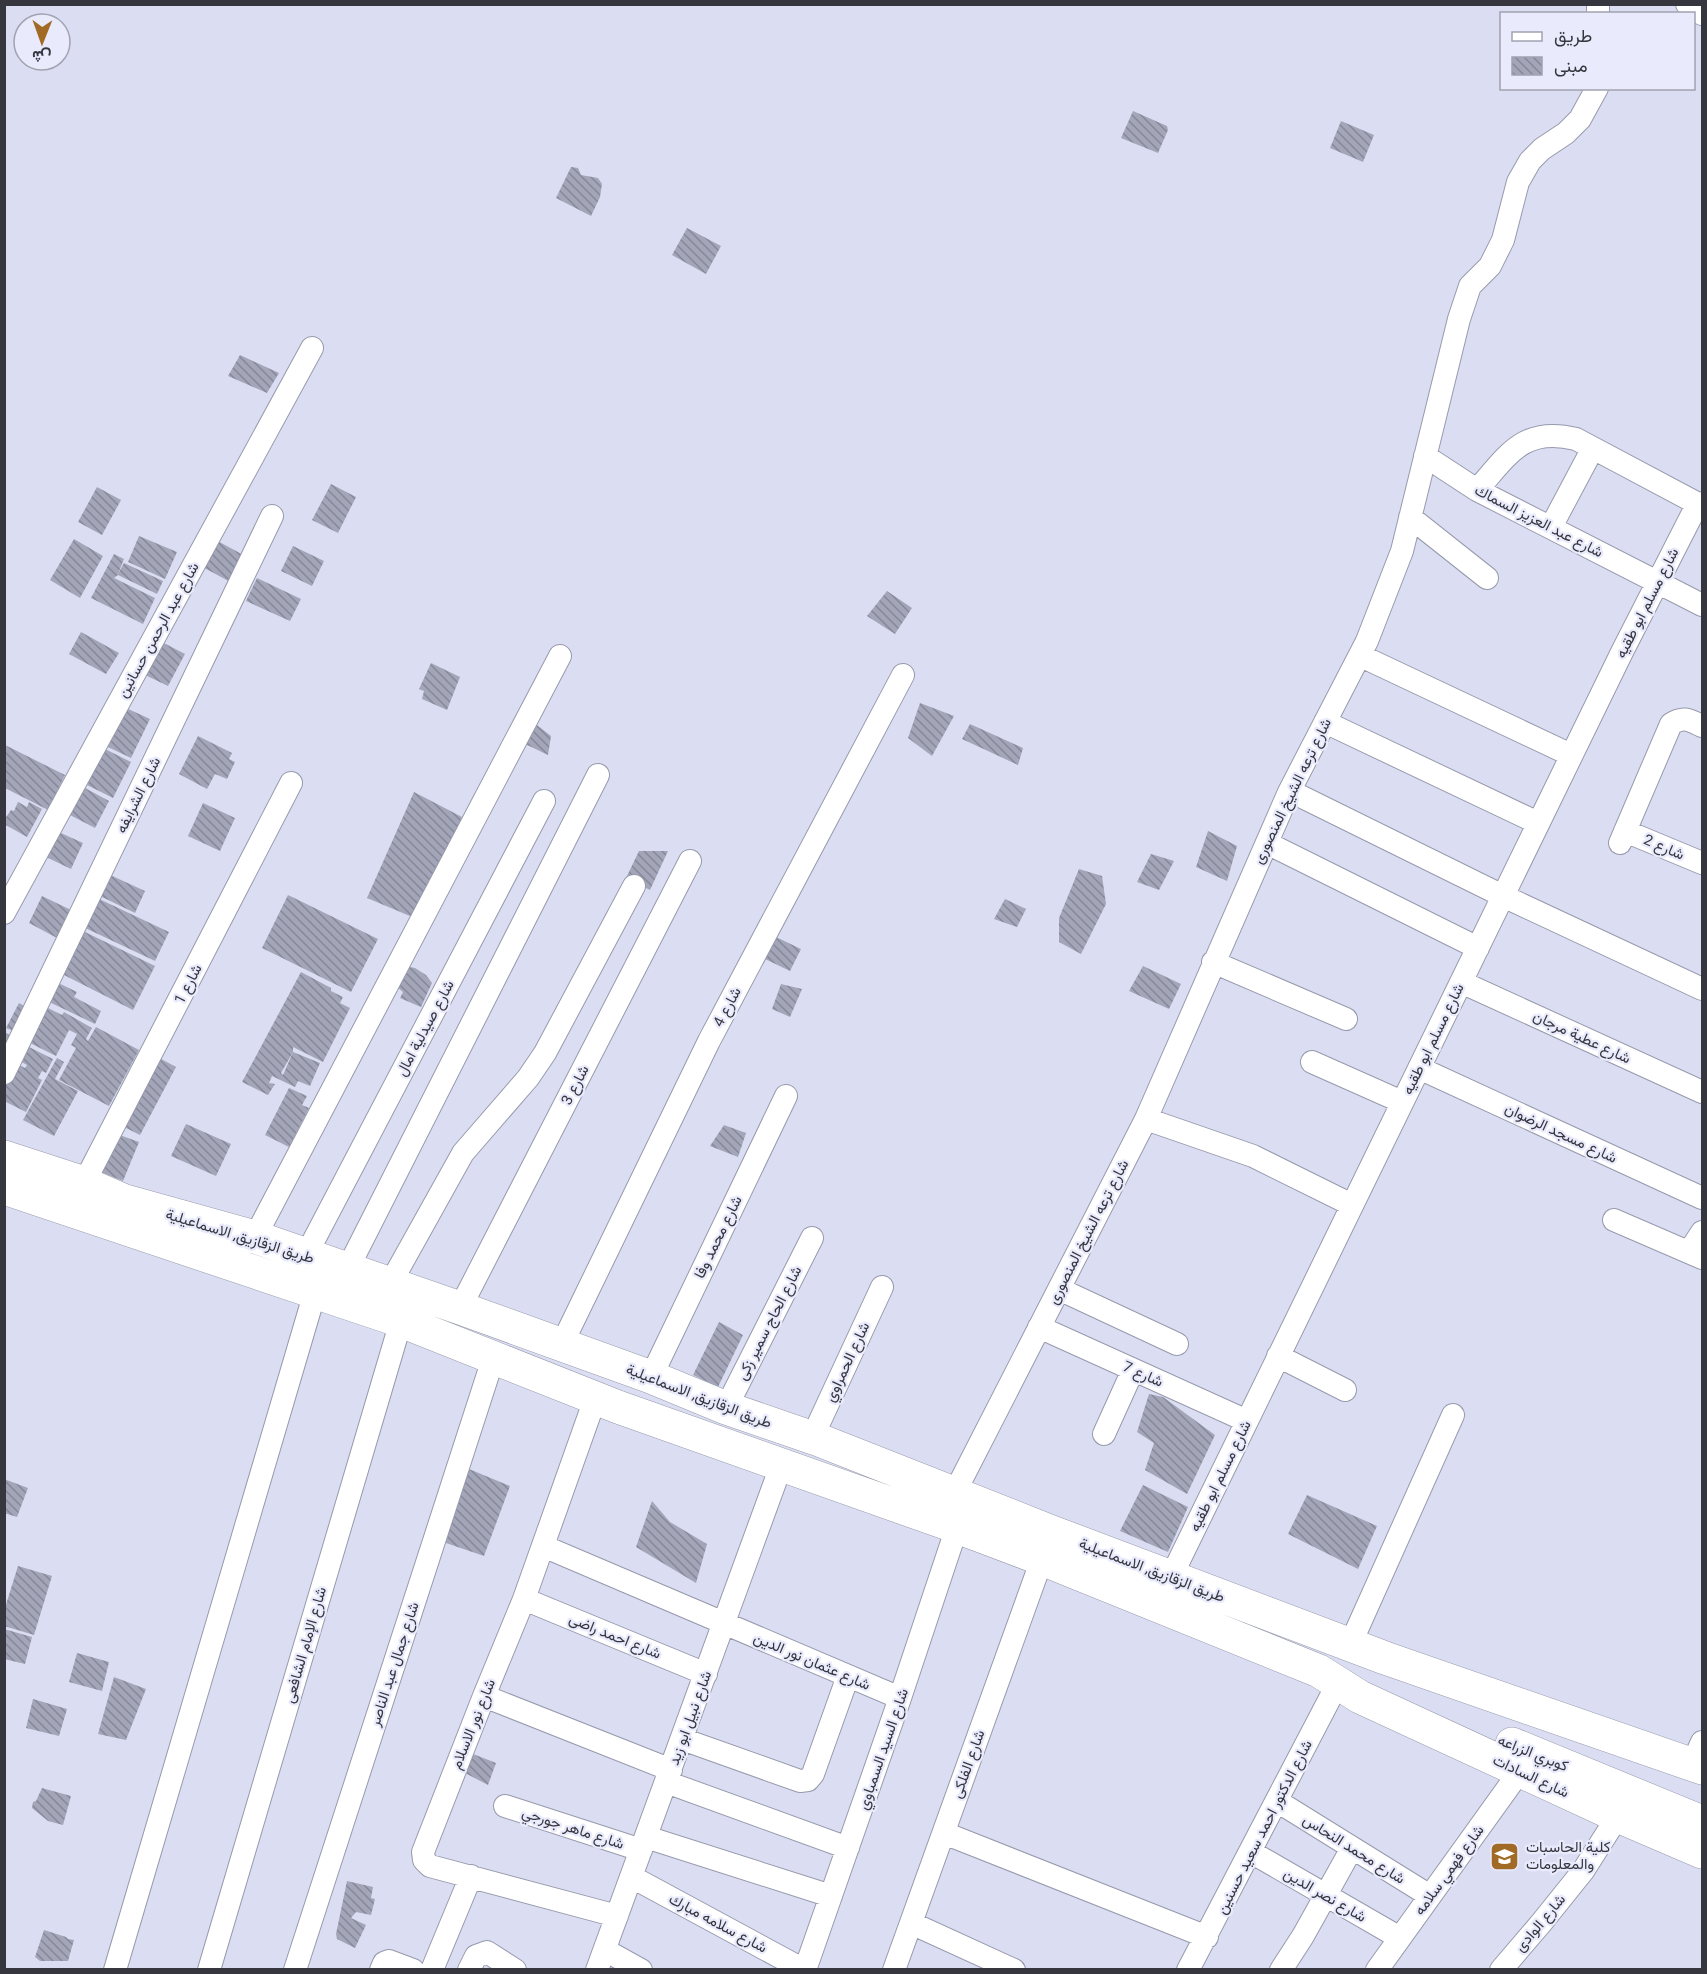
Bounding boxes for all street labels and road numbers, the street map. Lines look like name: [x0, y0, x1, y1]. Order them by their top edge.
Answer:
street label: شارع عبد العزيز السماك: [1471, 481, 1606, 563]
street label: شارع مسلم ابو طقيه: [1611, 545, 1684, 662]
street label: شارع عبد الرحمن حسانين: [113, 559, 205, 702]
street label: شارع ترعه الشيخ المنصورى: [1249, 715, 1337, 868]
street label: شارع الشرايفه: [112, 754, 166, 837]
street label: شارع 2: [1640, 830, 1687, 865]
street label: شارع 1: [170, 961, 207, 1008]
street label: شارع صيدلية امال: [392, 977, 460, 1080]
street label: شارع مسلم ابو طقيه: [1398, 980, 1470, 1098]
street label: شارع 4: [709, 984, 747, 1031]
street label: شارع عطية مرجان: [1530, 1007, 1634, 1069]
street label: شارع 3: [557, 1062, 594, 1109]
street label: شارع مسجد الرضوان: [1501, 1099, 1620, 1169]
street label: شارع ترعه الشيخ المنصورى: [1044, 1157, 1134, 1308]
street label: شارع محمد وفا: [690, 1193, 748, 1282]
street label: طريق الزقازيق, الاسماعيلية: [163, 1205, 317, 1268]
street label: شارع الحاج سمير زكى: [732, 1263, 807, 1384]
street label: شارع الحمراوي: [821, 1319, 877, 1406]
street label: شارع 7: [1119, 1357, 1166, 1393]
street label: طريق الزقازيق, الاسماعيلية: [623, 1360, 775, 1433]
street label: شارع مسلم ابو طقيه: [1185, 1417, 1257, 1535]
street label: طريق الزقازيق, الاسماعيلية: [1076, 1534, 1228, 1607]
street label: شارع الإمام الشافعى: [280, 1585, 332, 1706]
street label: شارع جمال عبد الناصر: [365, 1599, 425, 1730]
street label: شارع احمد راضى: [566, 1609, 664, 1665]
street label: شارع عثمان نور الدين: [750, 1628, 873, 1696]
street label: شارع نبيل ابو زيد: [665, 1668, 717, 1768]
street label: شارع نور الاسلام: [447, 1676, 501, 1772]
street label: شارع السيد السمباوي: [854, 1686, 916, 1813]
street label: شارع الفلكى: [947, 1727, 991, 1801]
street label: كوبري الزراعه: [1494, 1731, 1571, 1779]
street label: شارع الدكتور احمد سعيد حسنين: [1212, 1737, 1318, 1918]
street label: شارع السادات: [1489, 1751, 1572, 1803]
street label: شارع ماهر جورجي: [518, 1803, 626, 1857]
street label: شارع محمد النحاس: [1299, 1810, 1409, 1889]
street label: شارع فهمي سلامه: [1410, 1821, 1491, 1921]
street label: شارع نصر الدين: [1280, 1864, 1370, 1928]
street label: شارع سلامه مبارك: [665, 1890, 770, 1958]
street label: شارع الوادى: [1511, 1890, 1571, 1957]

